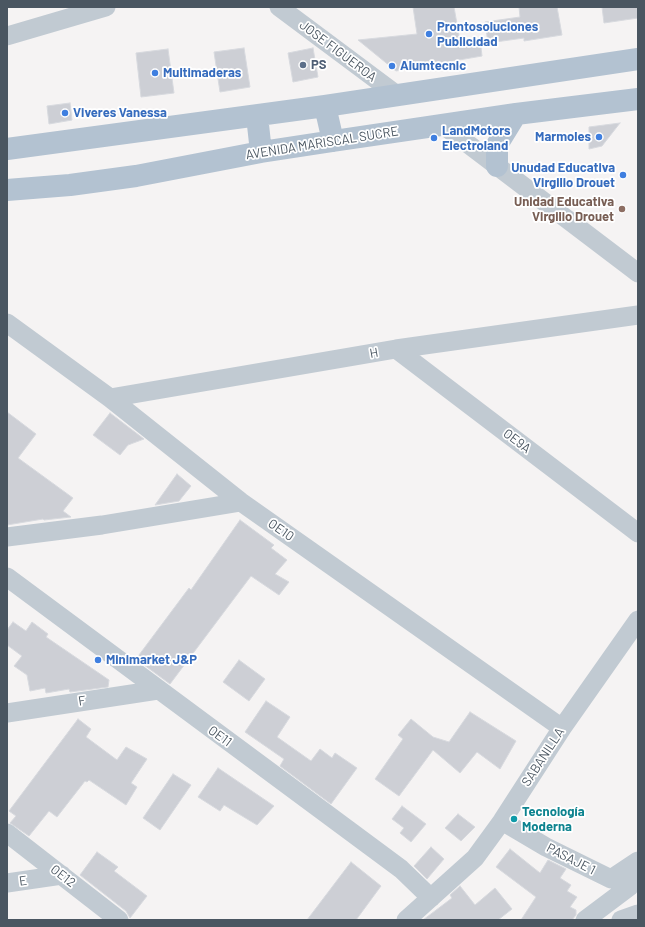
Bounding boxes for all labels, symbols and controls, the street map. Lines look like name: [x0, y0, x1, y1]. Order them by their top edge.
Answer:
street label: JOSE FIGUEROA: [296, 17, 380, 85]
place label: Prontosoluciones Publicidad: [437, 19, 538, 50]
marker: Prontosoluciones Publicidad: [424, 29, 434, 39]
place label: PS: [311, 57, 326, 73]
place label: Alumtecnic: [400, 58, 466, 74]
marker: PS: [298, 60, 308, 70]
marker: Alumtecnic: [387, 61, 397, 71]
place label: Multimaderas: [163, 65, 241, 81]
marker: Multimaderas: [150, 68, 160, 78]
place label: Viveres Vanessa: [73, 105, 167, 121]
marker: Viveres Vanessa: [60, 108, 70, 118]
street label: AVENIDA MARISCAL SUCRE: [245, 123, 399, 163]
place label: LandMotors Electroland: [442, 123, 511, 154]
place label: Marmoles: [535, 129, 591, 145]
marker: Marmoles: [594, 132, 604, 142]
marker: LandMotors Electroland: [429, 133, 439, 143]
place label: Unudad Educativa Virgilio Drouet: [511, 160, 615, 191]
marker: Unudad Educativa Virgilio Drouet: [618, 170, 628, 180]
place label: Unidad Educativa Virgilio Drouet: [514, 194, 614, 225]
marker: Unidad Educativa Virgilio Drouet: [617, 204, 627, 214]
street label: H: [368, 345, 380, 361]
street label: OE9A: [500, 426, 534, 456]
street label: OE10: [265, 516, 297, 544]
place label: Minimarket J&P: [106, 652, 197, 668]
marker: Minimarket J&P: [93, 655, 103, 665]
street label: F: [77, 693, 87, 709]
street label: OE11: [205, 722, 235, 750]
street label: SABANILLA: [518, 725, 568, 789]
place label: Tecnología Moderna: [522, 804, 584, 835]
marker: Tecnología Moderna: [509, 814, 519, 824]
street label: PASAJE 1: [544, 840, 598, 878]
street label: OE12: [47, 861, 79, 891]
street label: E: [18, 873, 28, 889]

